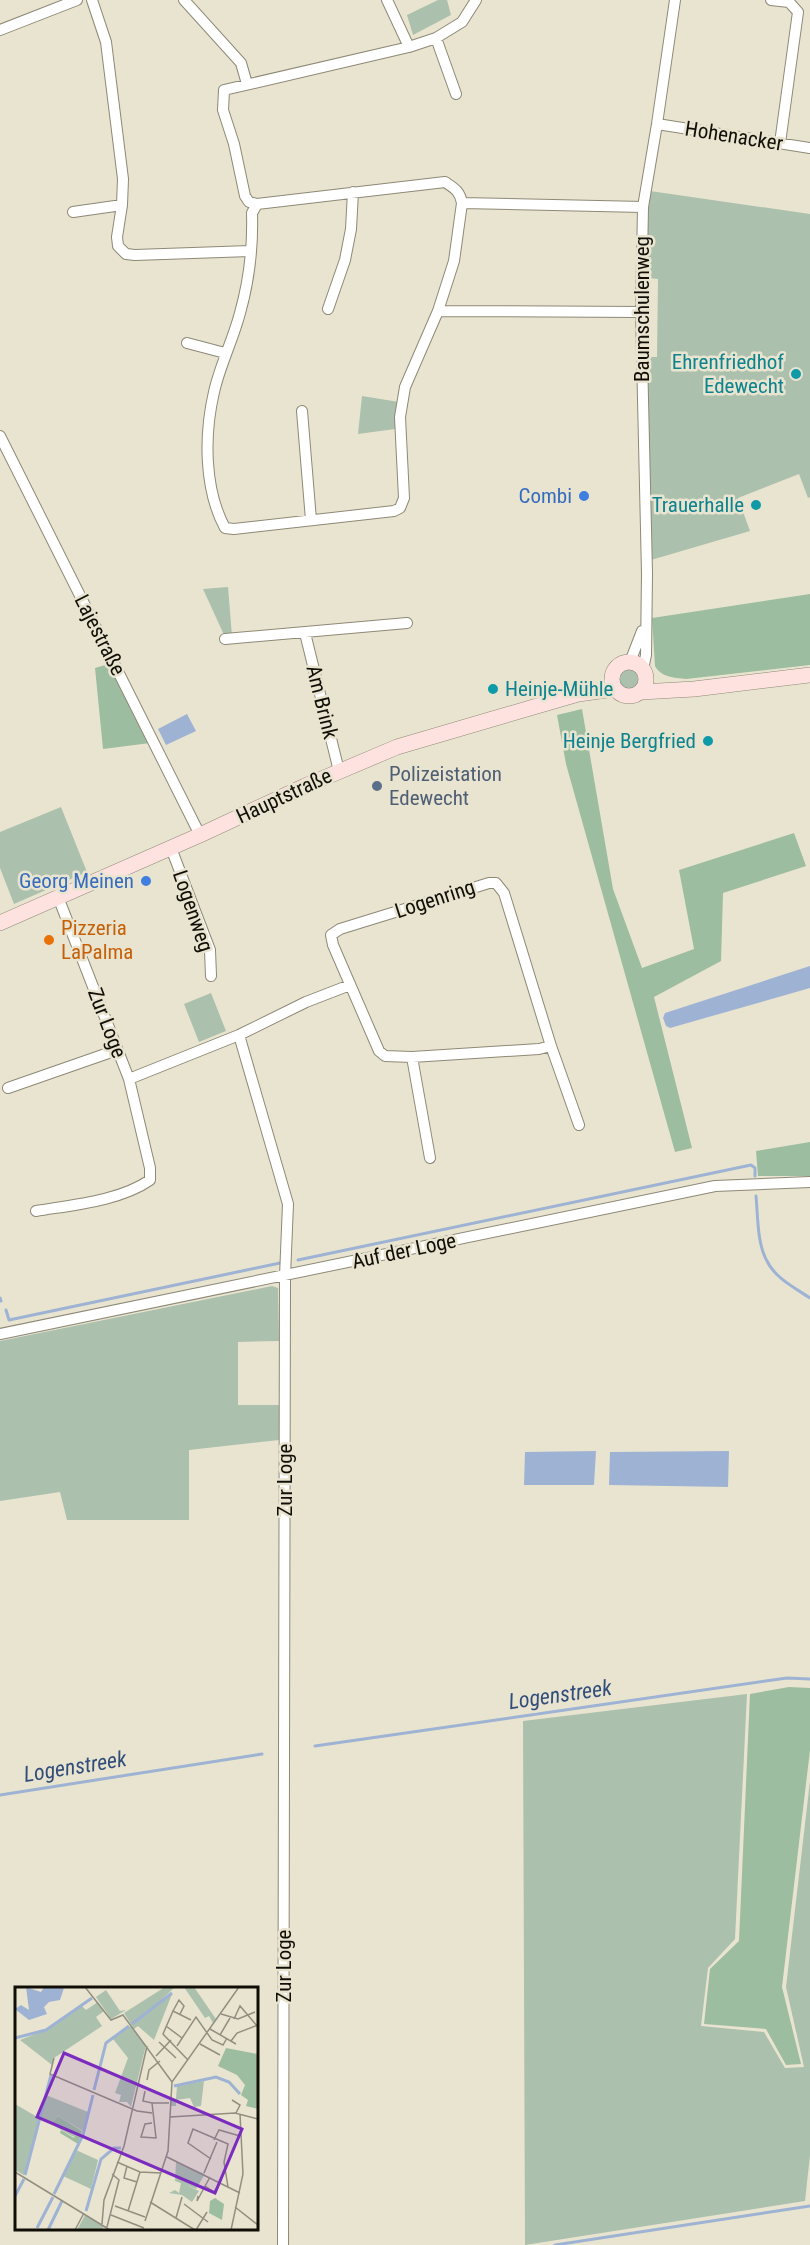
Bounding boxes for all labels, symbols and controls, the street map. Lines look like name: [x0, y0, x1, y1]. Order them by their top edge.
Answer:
street label: Hohenacker: [683, 116, 785, 156]
street label: Baumschulenweg: [630, 236, 654, 382]
place label: Ehrenfriedhof Edewecht: [672, 350, 784, 398]
marker: Ehrenfriedhof Edewecht: [789, 367, 803, 381]
place label: Combi: [519, 484, 572, 508]
marker: Combi: [577, 489, 591, 503]
place label: Trauerhalle: [652, 493, 744, 517]
marker: Trauerhalle: [749, 498, 763, 512]
street label: Lajestraße: [70, 591, 131, 679]
street label: Am Brink: [301, 663, 343, 742]
place label: Heinje-Mühle: [505, 677, 614, 701]
marker: Heinje-Mühle: [486, 682, 500, 696]
place label: Heinje Bergfried: [563, 729, 696, 753]
marker: Heinje Bergfried: [701, 734, 715, 748]
place label: Polizeistation Edewecht: [389, 762, 502, 810]
street label: Hauptstraße: [233, 763, 336, 829]
marker: Polizeistation Edewecht: [370, 779, 384, 793]
street label: Logenweg: [168, 867, 218, 955]
place label: Georg Meinen: [19, 869, 134, 893]
marker: Georg Meinen: [139, 874, 153, 888]
street label: Logenring: [392, 875, 478, 923]
place label: Pizzeria LaPalma: [61, 916, 133, 964]
marker: Pizzeria LaPalma: [42, 933, 56, 947]
street label: Zur Loge: [83, 985, 131, 1061]
street label: Auf der Loge: [350, 1228, 458, 1274]
street label: Zur Loge: [273, 1443, 297, 1516]
water label: Logenstreek: [507, 1675, 614, 1714]
water label: Logenstreek: [22, 1746, 129, 1787]
street label: Zur Loge: [272, 1929, 296, 2002]
inset map: [15, 1987, 258, 2230]

